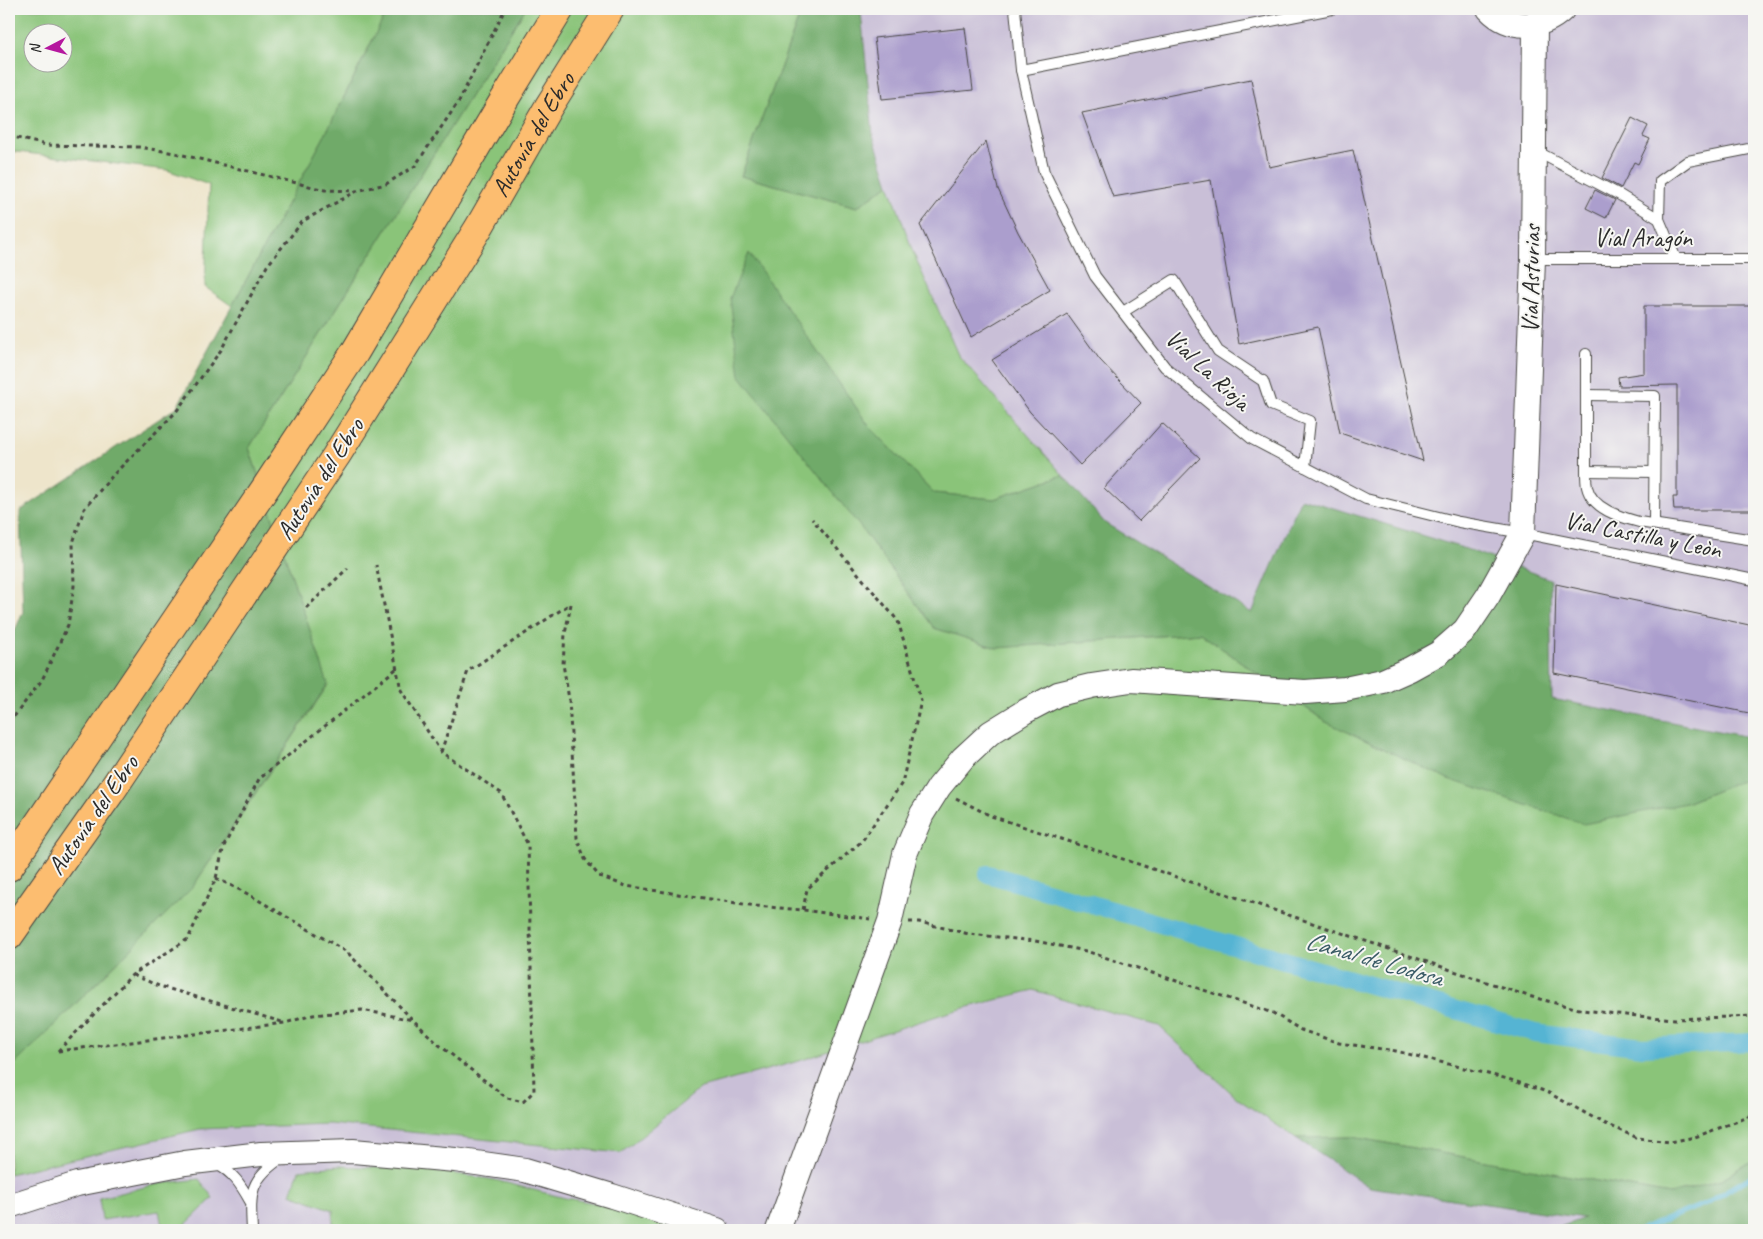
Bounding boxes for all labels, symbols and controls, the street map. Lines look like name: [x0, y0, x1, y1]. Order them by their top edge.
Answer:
north arrow: [22, 22, 72, 72]
text: N: [26, 42, 44, 55]
street label: Autovía del Ebro: [484, 65, 583, 202]
street label: Vial Asturias: [1514, 222, 1548, 333]
street label: Vial Aragón: [1594, 222, 1693, 254]
street label: Vial La Rioja: [1159, 322, 1259, 420]
street label: Autovía del Ebro: [269, 411, 372, 546]
street label: Vial Castilla y Leòn: [1562, 504, 1725, 566]
street label: Autovía del Ebro: [40, 748, 147, 881]
water label: Canal de Lodosa: [1302, 924, 1449, 995]

